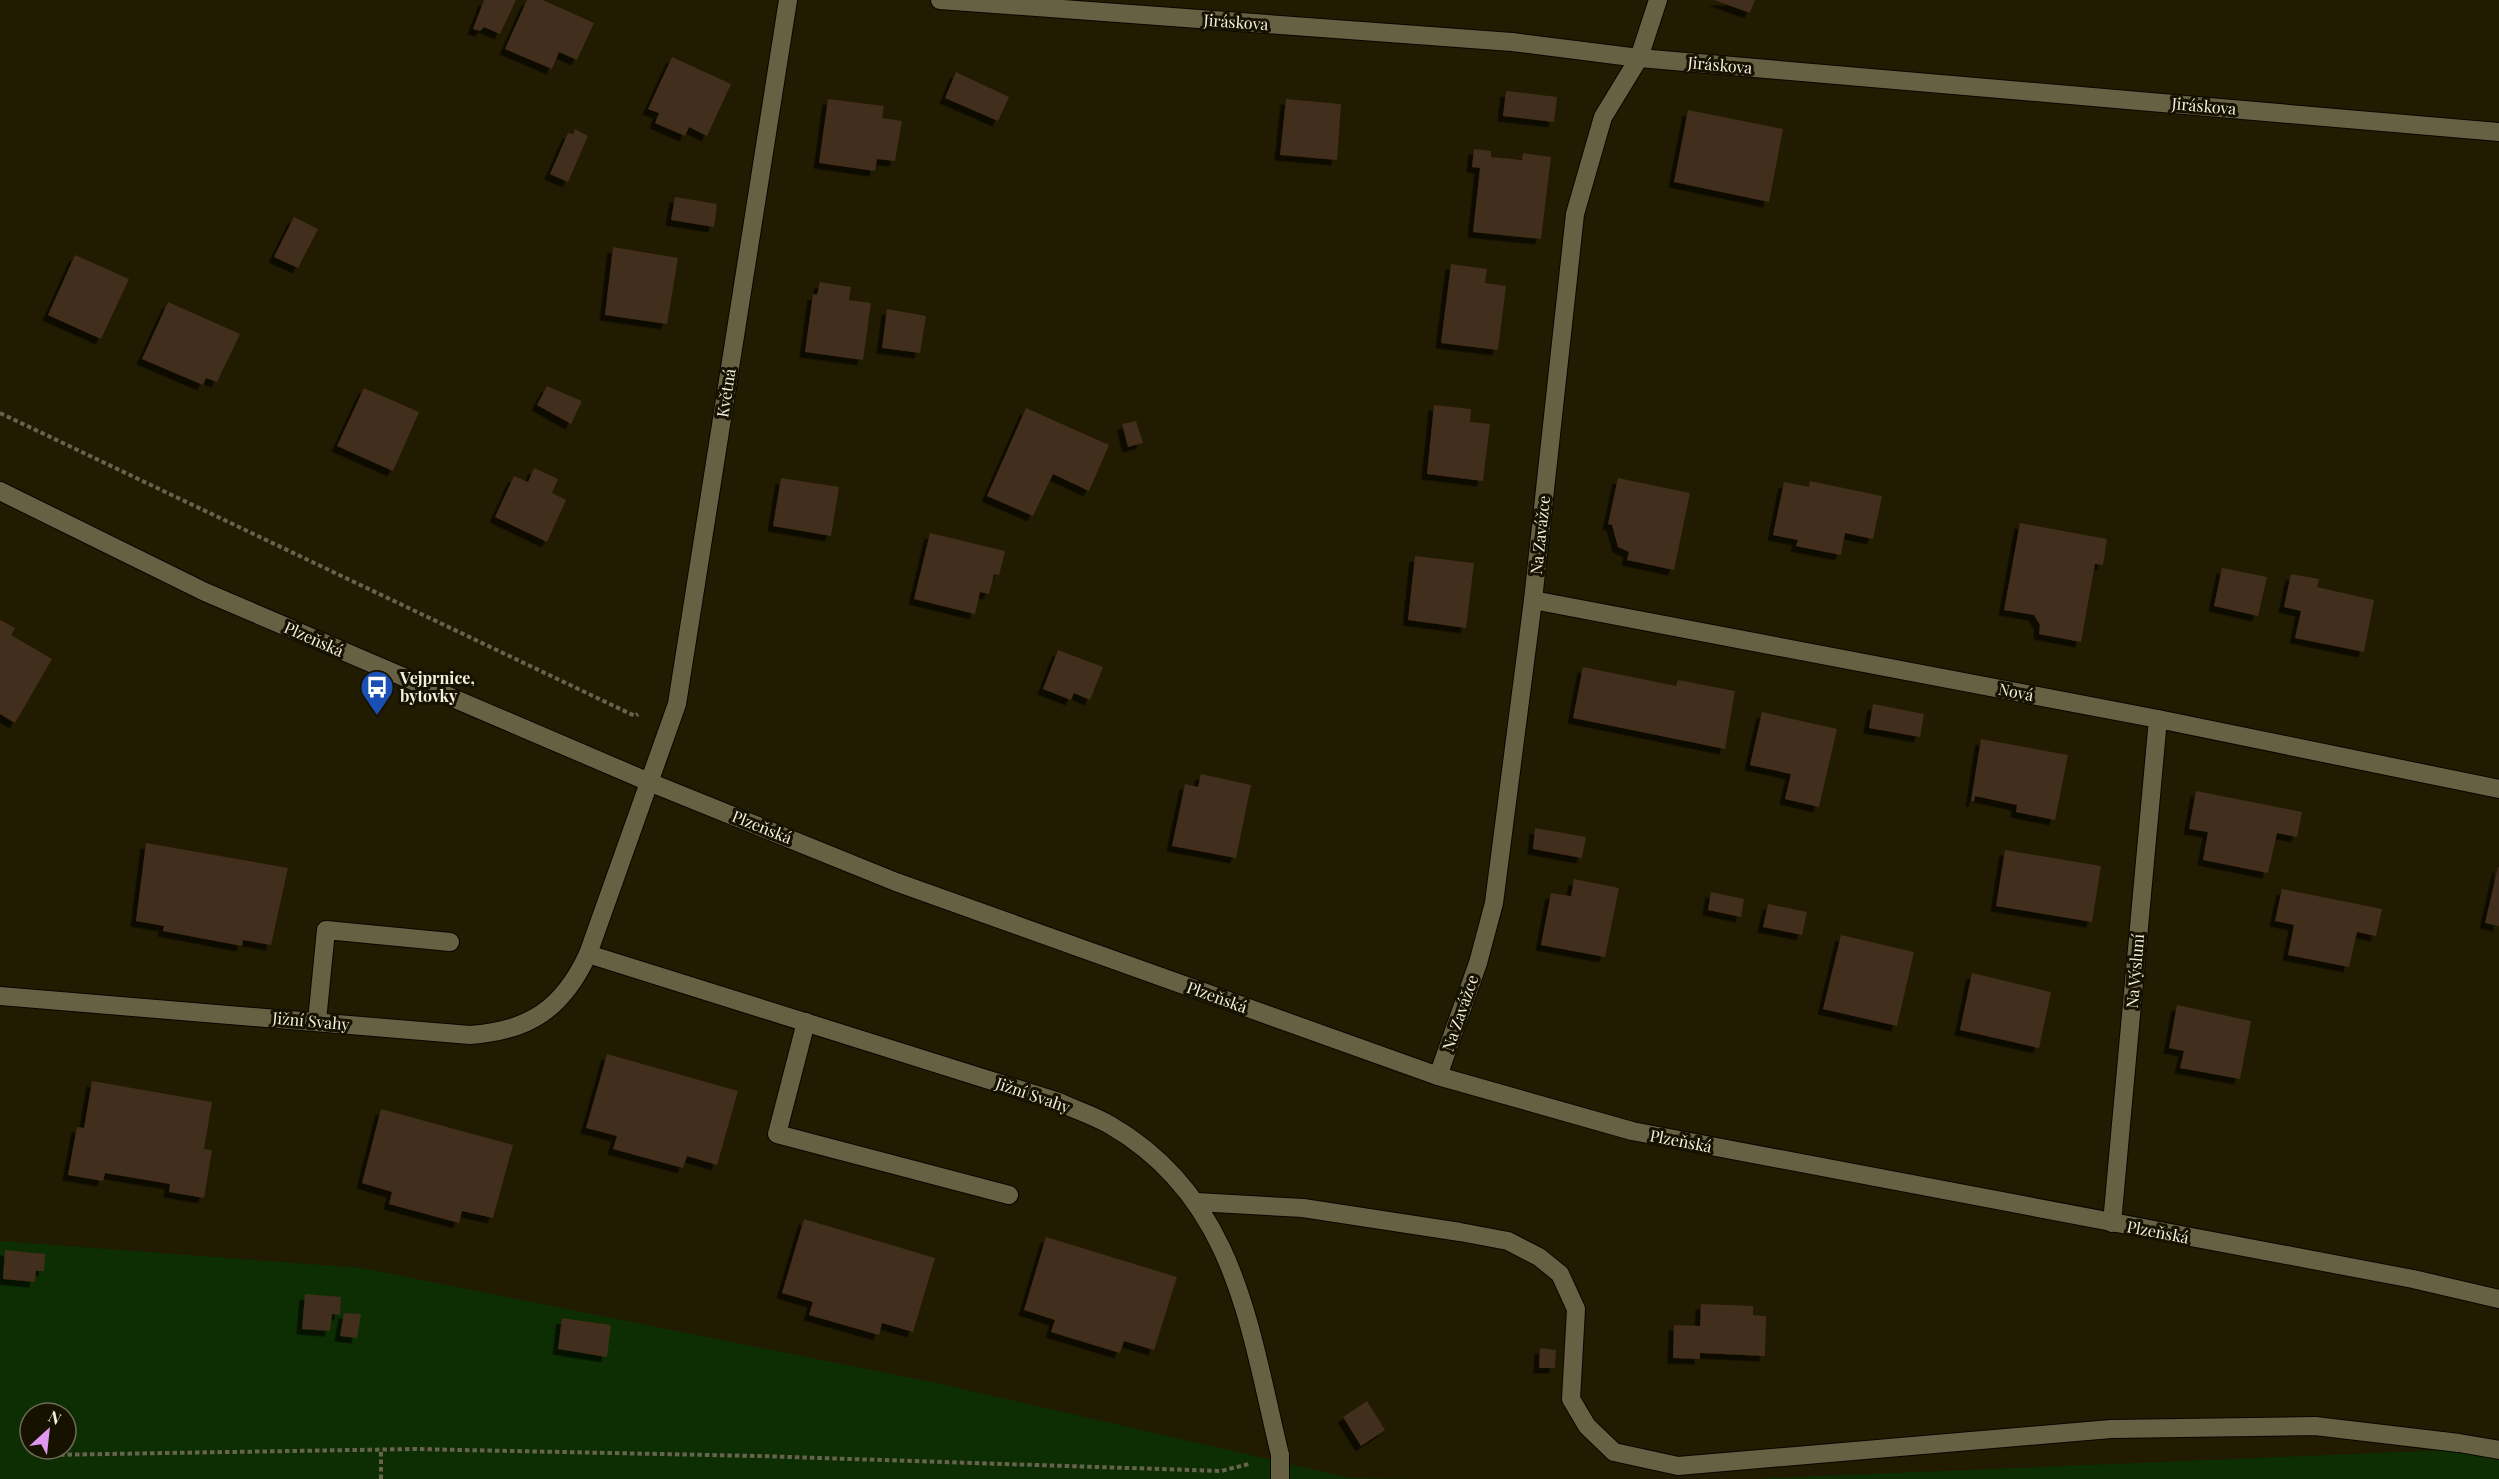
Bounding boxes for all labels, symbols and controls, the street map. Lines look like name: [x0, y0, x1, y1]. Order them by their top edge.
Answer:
street label: Jiráskova: [1202, 9, 1269, 34]
street label: Jiráskova: [1686, 51, 1753, 78]
street label: Jiráskova: [2170, 92, 2237, 119]
street label: Květná: [711, 367, 740, 419]
street label: Na Zavážce: [1525, 494, 1554, 575]
street label: Plzeňská: [281, 616, 347, 661]
place label: Vejprnice, bytovky: [399, 667, 475, 706]
bus stop icon: Vejprnice, bytovky: [359, 669, 395, 716]
street label: Nová: [1997, 678, 2035, 705]
street label: Plzeňská: [729, 805, 795, 848]
street label: Na Výsluní: [2121, 933, 2148, 1009]
street label: Na Zavážce: [1437, 972, 1482, 1054]
street label: Plzeňská: [1184, 976, 1250, 1017]
street label: Jižní Svahy: [271, 1007, 350, 1034]
street label: Jižní Svahy: [992, 1072, 1073, 1117]
street label: Plzeňská: [1648, 1124, 1714, 1157]
street label: Plzeňská: [2125, 1215, 2191, 1248]
north arrow: [18, 1401, 78, 1461]
text: N: [45, 1405, 65, 1429]

